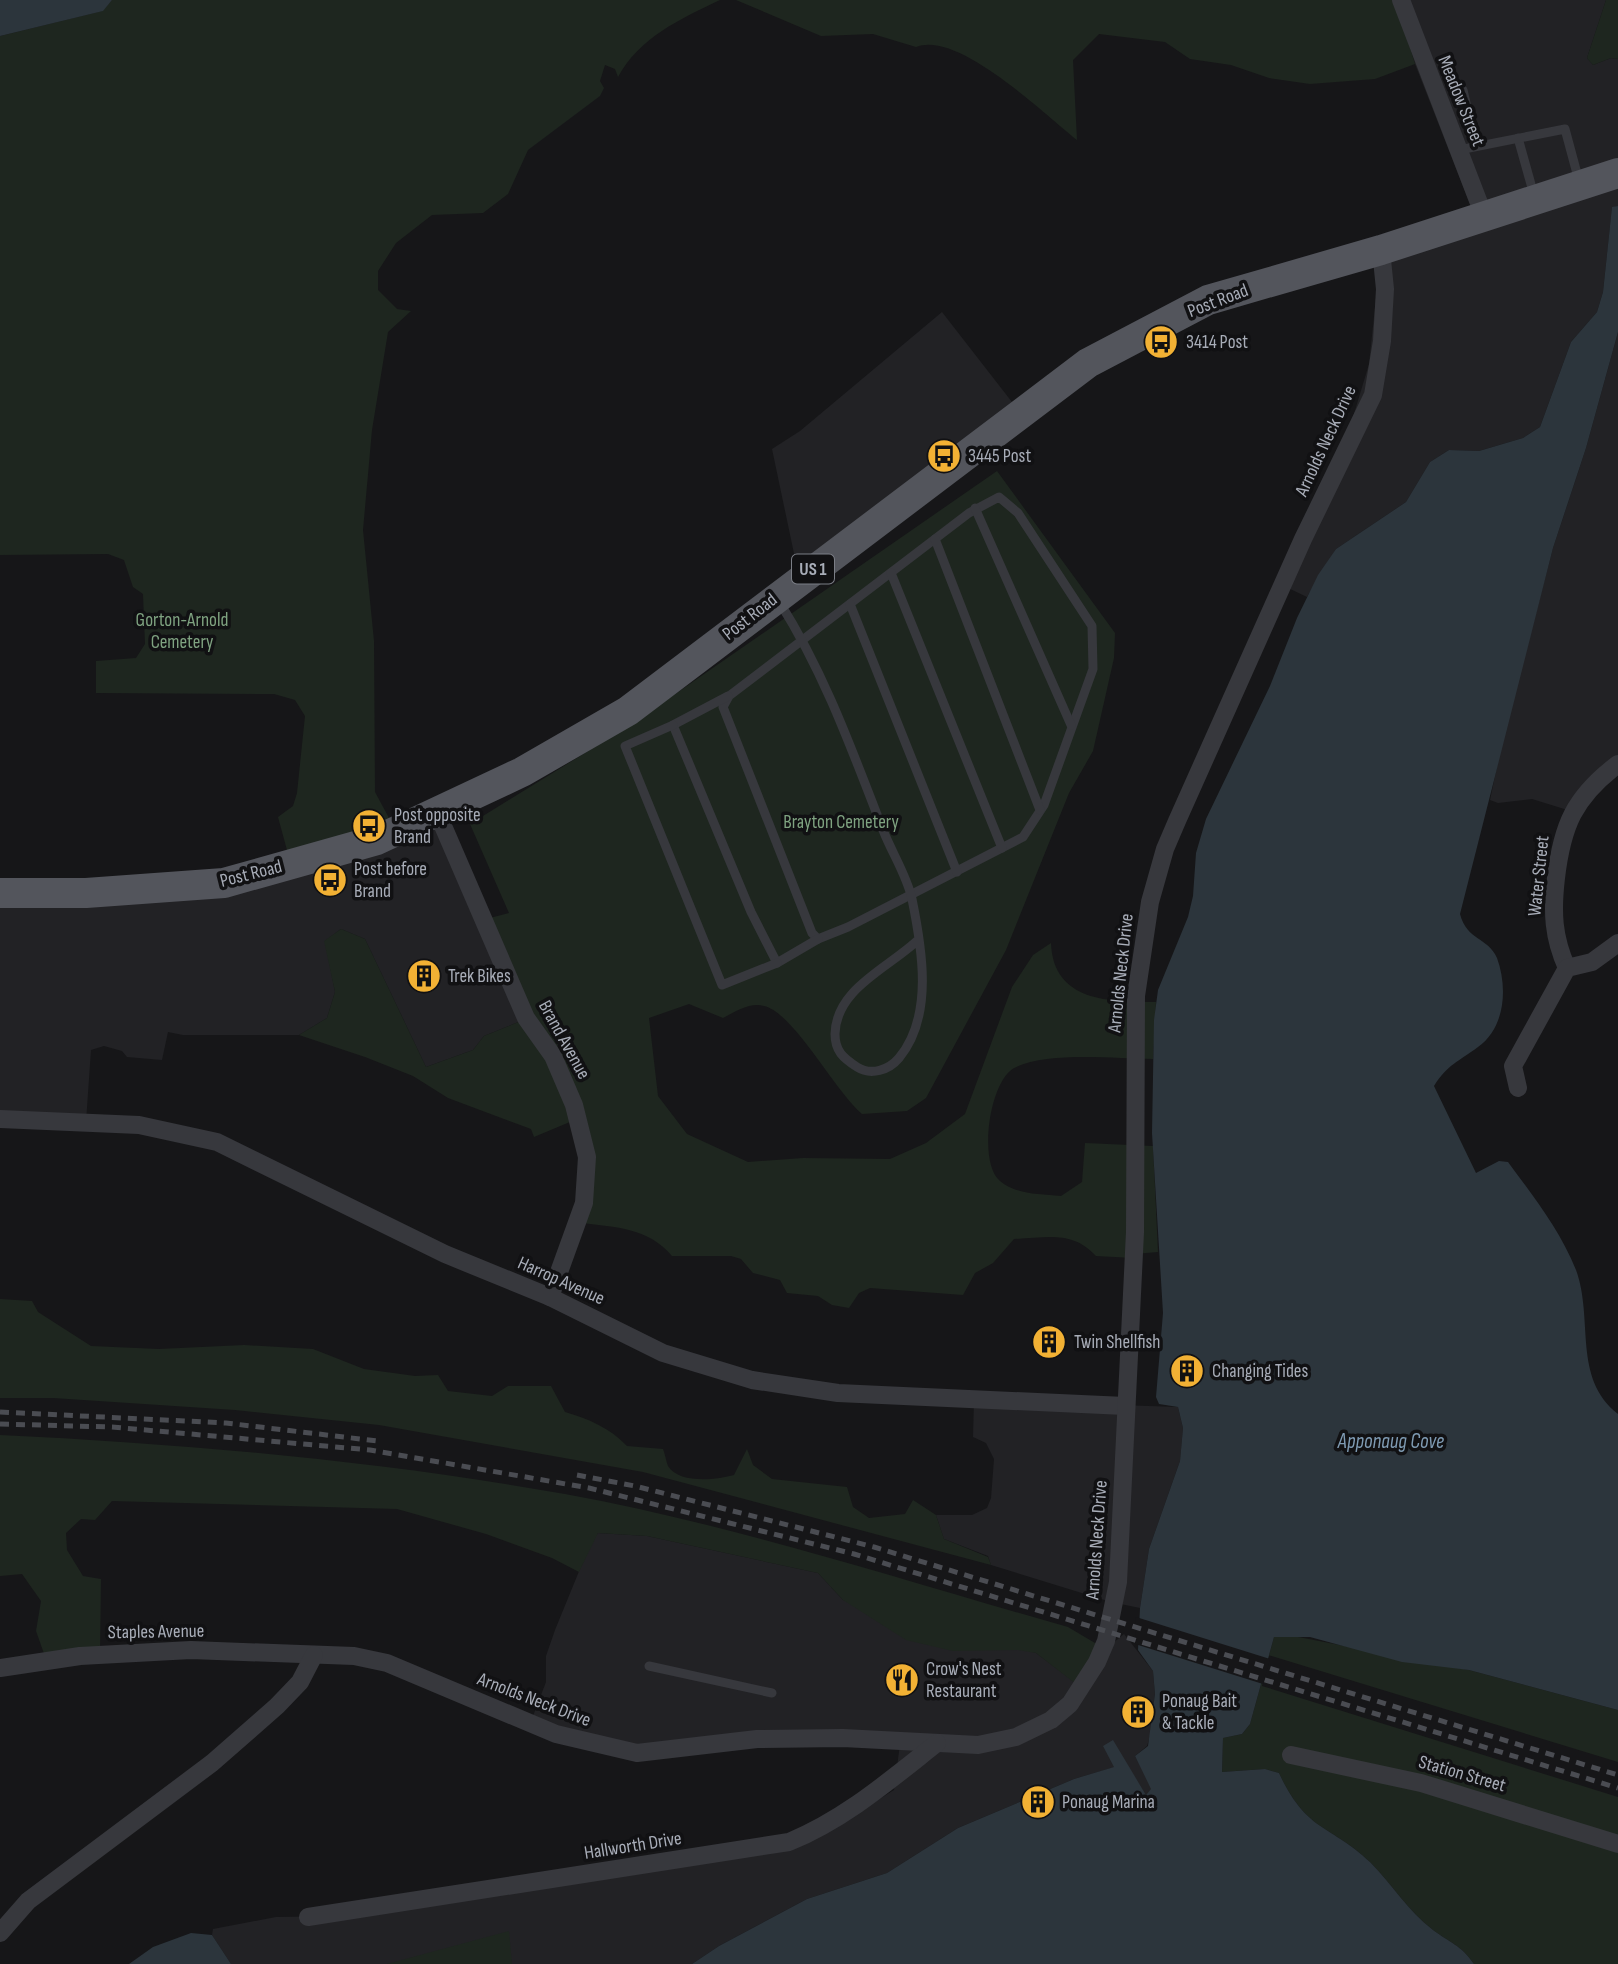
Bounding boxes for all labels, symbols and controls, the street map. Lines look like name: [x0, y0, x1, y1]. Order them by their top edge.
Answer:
street label: Meadow Street: [1432, 52, 1490, 150]
street label: Post Road: [1184, 279, 1252, 323]
bus stop icon: 3414 Post: [1142, 323, 1180, 361]
place label: 3414 Post: [1186, 331, 1248, 354]
street label: Arnolds Neck Drive: [1290, 382, 1362, 501]
bus stop icon: 3445 Post: [925, 437, 963, 475]
place label: 3445 Post: [968, 445, 1031, 468]
road number: US 1: [792, 554, 834, 584]
street label: Post Road: [718, 588, 782, 646]
park label: Gorton-Arnold Cemetery: [136, 609, 228, 654]
place label: Post opposite Brand: [394, 804, 481, 849]
bus stop icon: Post opposite Brand: [350, 807, 388, 845]
park label: Brayton Cemetery: [783, 811, 899, 834]
street label: Water Street: [1523, 834, 1555, 917]
street label: Post Road: [218, 855, 284, 893]
place label: Post before Brand: [354, 858, 427, 903]
bus stop icon: Post before Brand: [311, 861, 349, 899]
street label: Arnolds Neck Drive: [1103, 912, 1139, 1035]
building icon: Trek Bikes: [405, 957, 443, 995]
place label: Trek Bikes: [448, 965, 511, 988]
street label: Brand Avenue: [533, 997, 595, 1083]
street label: Harrop Avenue: [514, 1252, 608, 1310]
building icon: Twin Shellfish: [1030, 1323, 1068, 1361]
place label: Twin Shellfish: [1074, 1331, 1160, 1354]
building icon: Changing Tides: [1168, 1352, 1206, 1390]
place label: Changing Tides: [1212, 1360, 1308, 1383]
water label: Apponaug Cove: [1337, 1429, 1444, 1454]
street label: Arnolds Neck Drive: [1081, 1480, 1113, 1601]
street label: Staples Avenue: [108, 1620, 204, 1644]
place label: Crow's Nest Restaurant: [926, 1658, 1002, 1703]
restaurant icon: Crow's Nest Restaurant: [883, 1661, 921, 1699]
street label: Arnolds Neck Drive: [473, 1667, 594, 1732]
place label: Ponaug Bait & Tackle: [1162, 1690, 1237, 1735]
building icon: Ponaug Bait & Tackle: [1119, 1693, 1157, 1731]
street label: Station Street: [1416, 1751, 1508, 1797]
building icon: Ponaug Marina: [1019, 1783, 1057, 1821]
place label: Ponaug Marina: [1062, 1791, 1155, 1814]
street label: Hallworth Drive: [583, 1827, 683, 1865]

